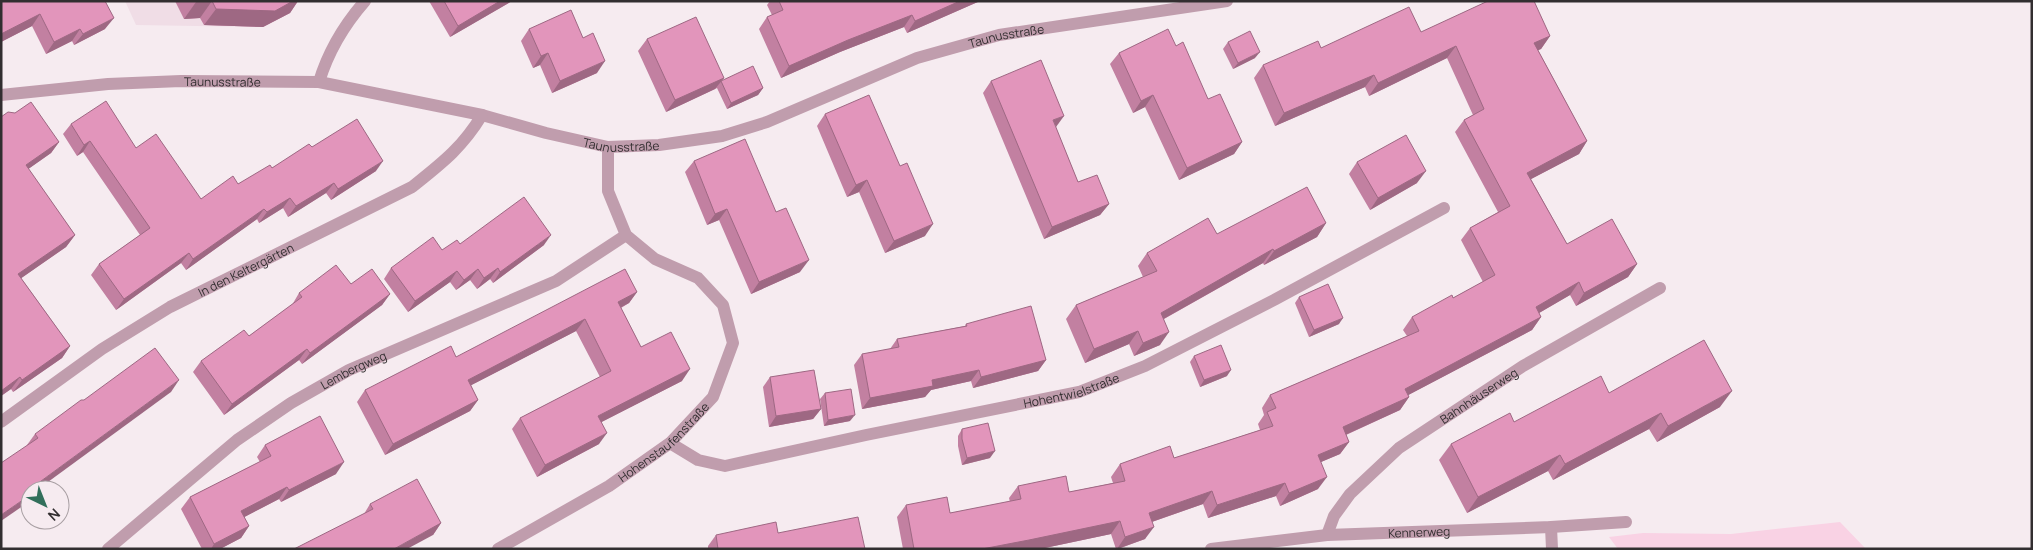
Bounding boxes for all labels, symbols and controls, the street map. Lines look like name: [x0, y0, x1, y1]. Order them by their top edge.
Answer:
street label: Taunusstraße: [966, 20, 1045, 52]
street label: Taunusstraße: [184, 73, 261, 90]
street label: Taunusstraße: [581, 133, 660, 156]
street label: In den Keltergärten: [195, 239, 296, 300]
street label: Lembergweg: [317, 346, 389, 393]
street label: Bahnhäuserweg: [1436, 363, 1521, 427]
street label: Hohentwielstraße: [1022, 369, 1122, 412]
street label: Hohenstaufenstraße: [614, 398, 713, 486]
north arrow: [20, 480, 70, 530]
text: N: [44, 504, 64, 525]
street label: Kennerweg: [1388, 522, 1450, 541]

